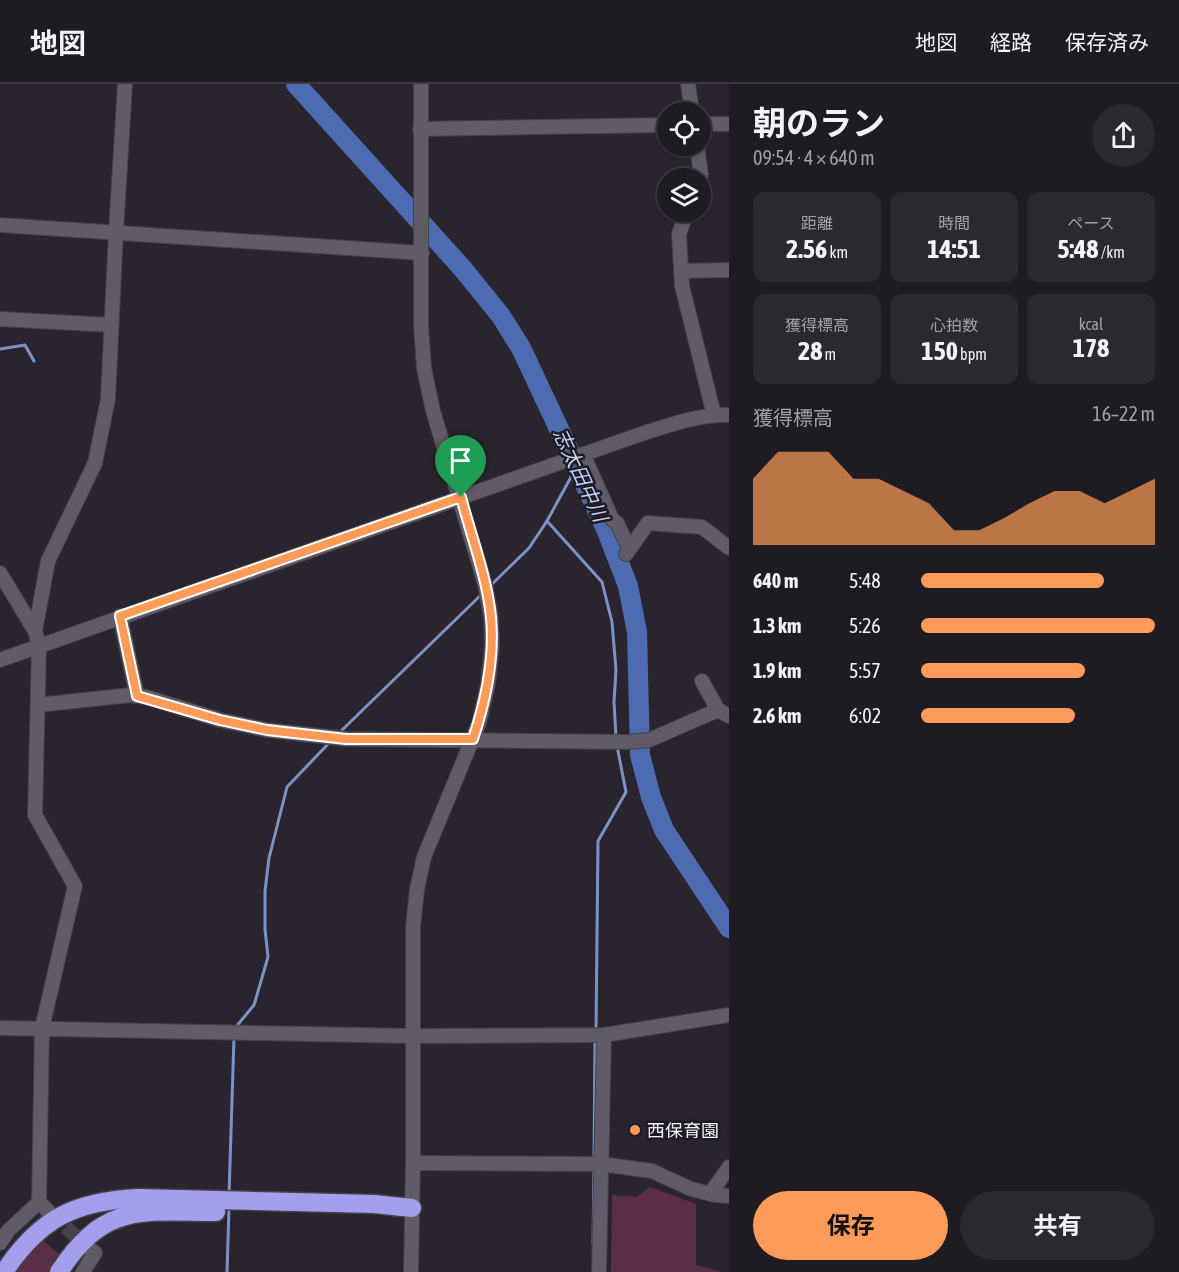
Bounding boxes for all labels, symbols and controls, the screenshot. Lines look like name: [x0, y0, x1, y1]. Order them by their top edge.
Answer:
text: 地図: [30, 27, 86, 59]
text: 地図: [915, 30, 957, 54]
text: 経路: [990, 30, 1032, 54]
text: 保存済み: [1065, 30, 1149, 54]
map controls: [657, 102, 711, 222]
button: locate: [657, 102, 711, 156]
text: 朝のラン: [753, 104, 885, 142]
button: share: [1092, 104, 1155, 167]
text: 09:54 · 4 × 640 m: [753, 146, 875, 169]
button: layers: [657, 168, 711, 222]
text: 距離: [801, 214, 833, 232]
text: 時間: [938, 214, 970, 232]
text: ペース: [1067, 214, 1115, 232]
text: 2.56: [786, 234, 827, 264]
text: 14:51: [927, 234, 981, 264]
text: 5:48: [1057, 234, 1099, 264]
text: km: [827, 243, 848, 261]
text: /km: [1099, 243, 1125, 261]
text: kcal: [1079, 315, 1103, 333]
text: 獲得標高: [785, 316, 849, 334]
text: 心拍数: [930, 316, 978, 334]
text: 178: [1073, 333, 1109, 363]
text: 28: [798, 336, 822, 366]
text: 150: [921, 336, 958, 366]
text: m: [822, 345, 836, 363]
text: bpm: [958, 345, 987, 363]
text: 16–22 m: [1092, 402, 1155, 425]
text: 獲得標高: [753, 406, 833, 429]
water label: 志太田中川: [549, 425, 613, 527]
pin: [435, 435, 486, 497]
icon: arrive: [444, 444, 477, 477]
text: 640 m: [753, 569, 798, 592]
text: 5:48: [849, 569, 881, 592]
text: 1.3 km: [753, 614, 801, 637]
text: 5:26: [849, 614, 881, 637]
text: 1.9 km: [753, 659, 801, 682]
text: 5:57: [849, 659, 881, 682]
text: 2.6 km: [753, 704, 801, 727]
text: 6:02: [849, 704, 881, 727]
place label: 西保育園: [647, 1120, 719, 1141]
marker: 西保育園: [628, 1123, 642, 1137]
button: 保存: [753, 1191, 948, 1260]
button: 共有: [960, 1191, 1155, 1260]

